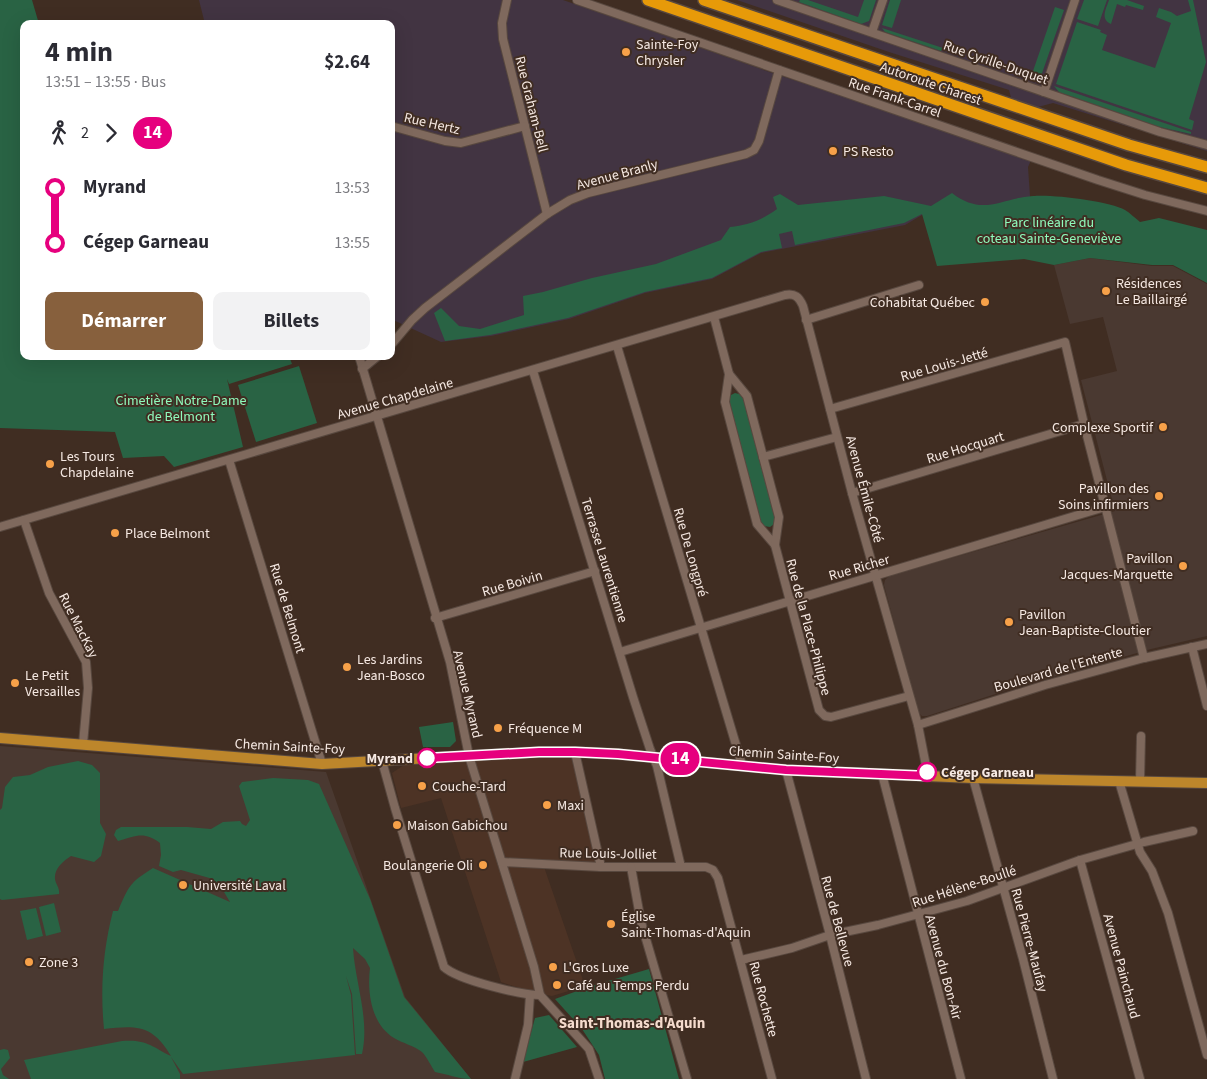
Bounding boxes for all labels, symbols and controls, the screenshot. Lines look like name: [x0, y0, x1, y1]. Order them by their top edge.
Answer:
text: 4 min: [45, 32, 113, 72]
place label: Sainte-Foy Chrysler: [636, 35, 699, 71]
street label: Rue Cyrille-Duquet: [941, 36, 1051, 90]
marker: Sainte-Foy Chrysler: [620, 46, 632, 58]
text: $2.64: [324, 49, 370, 76]
street label: Rue Graham-Bell: [509, 54, 553, 155]
street label: Autoroute Charest: [877, 57, 984, 111]
text: 13:51 – 13:55 · Bus: [45, 71, 166, 93]
street label: Rue Frank-Carrel: [846, 73, 944, 123]
street label: Rue Hertz: [402, 108, 462, 140]
icon: walk: [45, 119, 73, 147]
icon: forward: [97, 119, 125, 147]
text: 14: [143, 120, 162, 145]
text: 2: [81, 122, 89, 144]
place label: PS Resto: [843, 142, 894, 162]
marker: PS Resto: [827, 145, 839, 157]
street label: Avenue Branly: [574, 154, 661, 195]
text: Myrand: [83, 174, 146, 201]
text: 13:53: [334, 177, 370, 199]
park label: Parc linéaire du coteau Sainte-Geneviève: [977, 213, 1121, 249]
text: Cégep Garneau: [83, 229, 209, 256]
text: 13:55: [334, 232, 370, 254]
place label: Résidences Le Baillairgé: [1116, 274, 1187, 310]
marker: Résidences Le Baillairgé: [1100, 285, 1112, 297]
button: Démarrer: [45, 292, 203, 350]
button: Billets: [213, 292, 370, 350]
place label: Cohabitat Québec: [870, 293, 976, 313]
marker: Cohabitat Québec: [979, 296, 991, 308]
street label: Rue Louis-Jetté: [898, 343, 990, 387]
street label: Avenue Chapdelaine: [335, 373, 456, 425]
park label: Cimetière Notre-Dame de Belmont: [116, 391, 247, 427]
place label: Complexe Sportif: [1052, 418, 1154, 438]
marker: Complexe Sportif: [1157, 421, 1169, 433]
street label: Rue Hocquart: [924, 427, 1007, 469]
street label: Avenue Émile-Côté: [840, 433, 888, 545]
place label: Les Tours Chapdelaine: [60, 447, 134, 483]
marker: Les Tours Chapdelaine: [44, 458, 56, 470]
place label: Pavillon des Soins infirmiers: [1058, 479, 1149, 515]
marker: Pavillon des Soins infirmiers: [1153, 490, 1165, 502]
street label: Terrasse Laurentienne: [576, 495, 633, 625]
street label: Rue De Longpré: [668, 505, 712, 599]
place label: Place Belmont: [125, 524, 210, 544]
marker: Place Belmont: [109, 527, 121, 539]
place label: Pavillon Jacques-Marquette: [1060, 549, 1173, 585]
street label: Rue Richer: [826, 550, 892, 586]
street label: Rue de la Place-Philippe: [780, 557, 836, 698]
marker: Pavillon Jacques-Marquette: [1177, 560, 1189, 572]
street label: Rue de Belmont: [264, 561, 310, 656]
street label: Rue Boivin: [480, 566, 545, 602]
street label: Rue MacKay: [53, 589, 103, 662]
place label: Pavillon Jean-Baptiste-Cloutier: [1019, 605, 1151, 641]
marker: Pavillon Jean-Baptiste-Cloutier: [1003, 616, 1015, 628]
street label: Boulevard de l'Entente: [992, 642, 1125, 698]
street label: Avenue Myrand: [447, 648, 487, 740]
place label: Les Jardins Jean-Bosco: [357, 650, 425, 686]
marker: Les Jardins Jean-Bosco: [341, 661, 353, 673]
place label: Le Petit Versailles: [25, 666, 80, 702]
marker: Le Petit Versailles: [9, 677, 21, 689]
place label: Fréquence M: [508, 719, 582, 739]
marker: Fréquence M: [492, 722, 504, 734]
street label: Chemin Sainte-Foy: [234, 734, 346, 760]
street label: Chemin Sainte-Foy: [728, 741, 840, 769]
line badge: 14: [658, 743, 702, 775]
text: 14: [670, 746, 690, 771]
marker: Myrand: [417, 748, 437, 768]
place label: Myrand: [366, 749, 413, 769]
marker: Cégep Garneau: [917, 762, 937, 782]
place label: Cégep Garneau: [941, 763, 1034, 783]
place label: Couche-Tard: [432, 777, 506, 797]
marker: Couche-Tard: [416, 780, 428, 792]
place label: Maxi: [557, 796, 584, 816]
marker: Maxi: [541, 799, 553, 811]
place label: Maison Gabichou: [407, 816, 508, 836]
marker: Maison Gabichou: [391, 819, 403, 831]
street label: Rue Louis-Jolliet: [559, 843, 657, 865]
place label: Boulangerie Oli: [383, 856, 473, 876]
marker: Boulangerie Oli: [477, 859, 489, 871]
street label: Rue Hélène-Boullé: [910, 861, 1019, 913]
street label: Rue de Bellevue: [815, 874, 859, 969]
place label: Université Laval: [193, 876, 286, 896]
marker: Université Laval: [177, 879, 189, 891]
street label: Rue Pierre-Maufay: [1006, 886, 1053, 995]
place label: Église Saint-Thomas-d'Aquin: [621, 907, 751, 943]
street label: Avenue Painchaud: [1097, 912, 1145, 1021]
street label: Avenue du Bon-Air: [919, 913, 967, 1022]
marker: Église Saint-Thomas-d'Aquin: [605, 918, 617, 930]
place label: Zone 3: [39, 953, 78, 973]
marker: Zone 3: [23, 956, 35, 968]
place label: L'Gros Luxe: [563, 958, 629, 978]
street label: Rue Rochette: [743, 959, 783, 1039]
marker: L'Gros Luxe: [547, 961, 559, 973]
place label: Café au Temps Perdu: [567, 976, 689, 996]
marker: Café au Temps Perdu: [551, 979, 563, 991]
district label: Saint-Thomas-d'Aquin: [559, 1013, 705, 1034]

